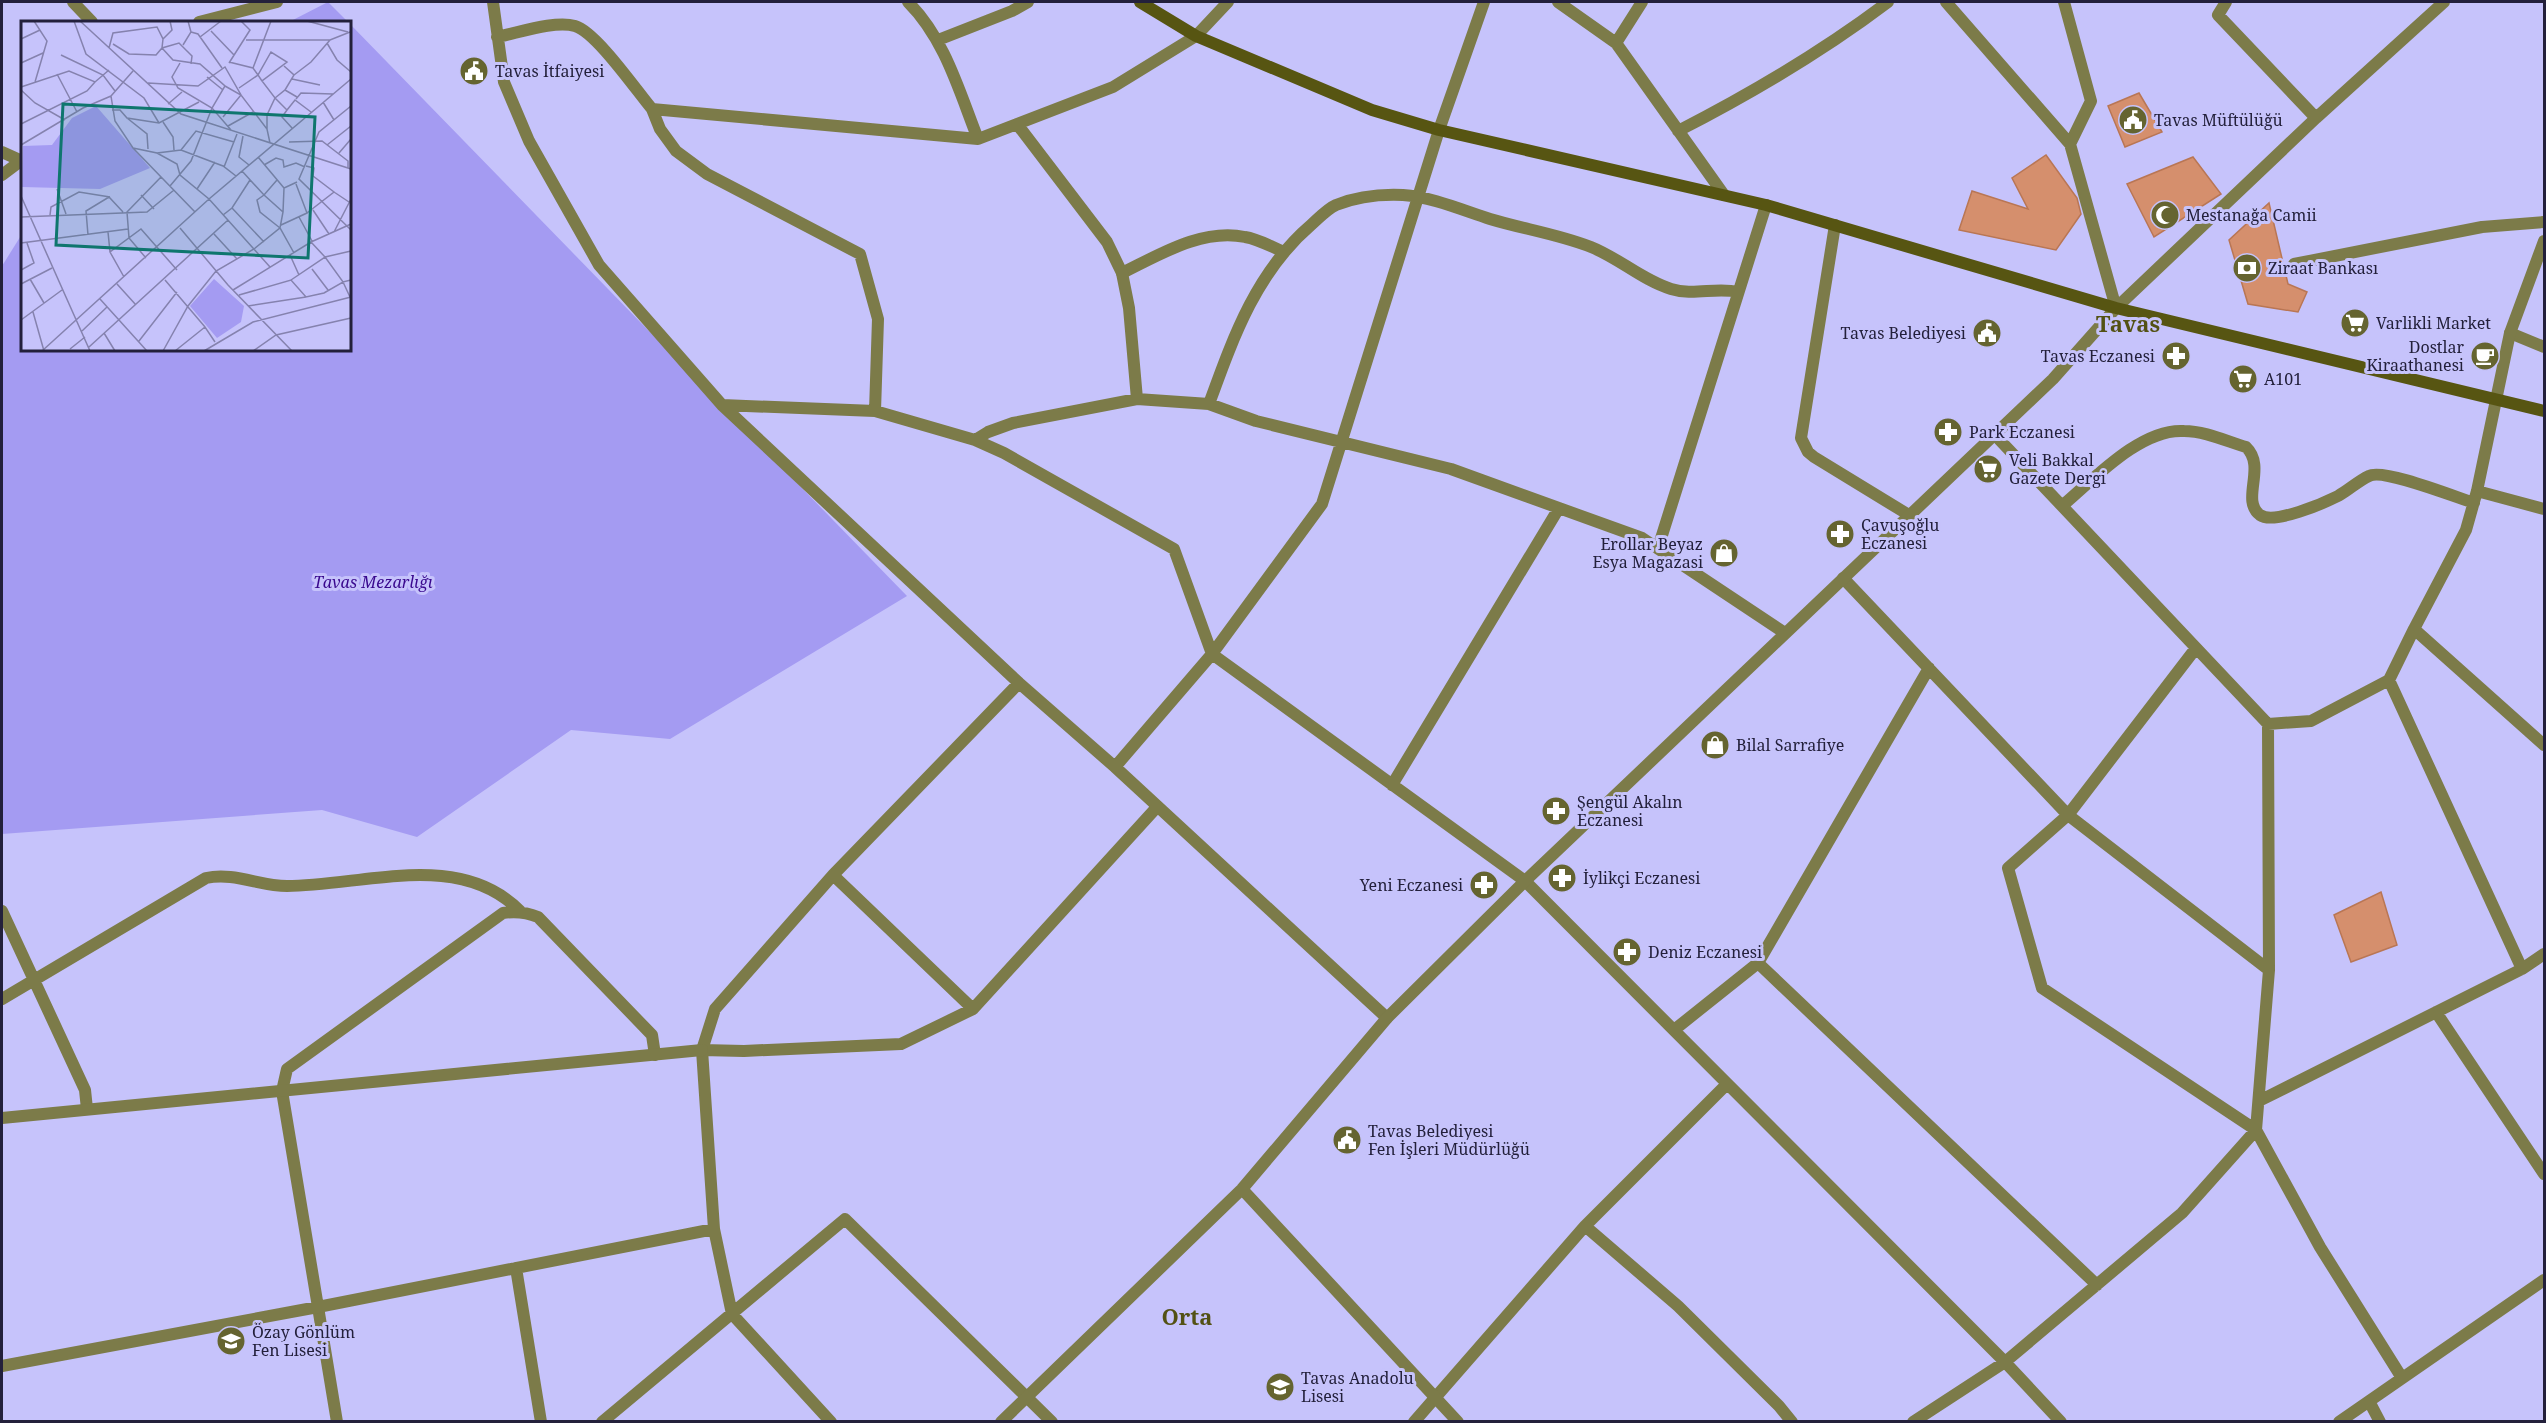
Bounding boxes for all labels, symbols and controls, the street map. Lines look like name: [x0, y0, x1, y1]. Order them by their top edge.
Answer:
inset map: [21, 21, 351, 351]
public building icon: Tavas İtfaiyesi: [458, 55, 490, 87]
place label: Tavas İtfaiyesi: [495, 60, 604, 82]
public building icon: Tavas Müftülüğü: [2117, 104, 2149, 136]
place label: Tavas Müftülüğü: [2154, 109, 2283, 131]
mosque icon: Mestanağa Camii: [2149, 199, 2181, 231]
place label: Mestanağa Camii: [2186, 204, 2317, 226]
bank icon: Ziraat Bankası: [2231, 252, 2263, 284]
place label: Ziraat Bankası: [2268, 257, 2378, 279]
supermarket icon: Varlikli Market: [2339, 307, 2371, 339]
district label: Tavas: [2096, 308, 2160, 338]
place label: Varlikli Market: [2376, 312, 2491, 334]
public building icon: Tavas Belediyesi: [1971, 317, 2003, 349]
place label: Tavas Belediyesi: [1841, 322, 1966, 344]
place label: Dostlar Kiraathanesi: [2366, 336, 2464, 376]
pharmacy icon: Tavas Eczanesi: [2160, 340, 2192, 372]
cafe icon: Dostlar Kiraathanesi: [2469, 340, 2501, 372]
place label: Tavas Eczanesi: [2041, 345, 2155, 367]
supermarket icon: A101: [2227, 363, 2259, 395]
place label: A101: [2264, 368, 2302, 390]
pharmacy icon: Park Eczanesi: [1932, 416, 1964, 448]
place label: Park Eczanesi: [1969, 421, 2075, 443]
place label: Veli Bakkal Gazete Dergi: [2009, 449, 2106, 489]
supermarket icon: Veli Bakkal Gazete Dergi: [1972, 453, 2004, 485]
place label: Çavuşoğlu Eczanesi: [1861, 514, 1939, 554]
pharmacy icon: Çavuşoğlu Eczanesi: [1824, 518, 1856, 550]
place label: Erollar Beyaz Esya Magazasi: [1592, 533, 1703, 573]
shop icon: Erollar Beyaz Esya Magazasi: [1708, 537, 1740, 569]
park label: Tavas Mezarlığı: [313, 571, 433, 593]
shop icon: Bilal Sarrafiye: [1699, 729, 1731, 761]
place label: Bilal Sarrafiye: [1736, 734, 1844, 756]
place label: Şengül Akalın Eczanesi: [1577, 791, 1683, 831]
pharmacy icon: Şengül Akalın Eczanesi: [1540, 795, 1572, 827]
pharmacy icon: İylikçi Eczanesi: [1546, 862, 1578, 894]
place label: İylikçi Eczanesi: [1583, 867, 1700, 889]
pharmacy icon: Yeni Eczanesi: [1468, 869, 1500, 901]
place label: Yeni Eczanesi: [1359, 874, 1463, 896]
pharmacy icon: Deniz Eczanesi: [1611, 936, 1643, 968]
place label: Deniz Eczanesi: [1648, 941, 1762, 963]
place label: Tavas Belediyesi Fen İşleri Müdürlüğü: [1368, 1120, 1530, 1160]
public building icon: Tavas Belediyesi Fen İşleri Müdürlüğü: [1331, 1124, 1363, 1156]
district label: Orta: [1162, 1301, 1212, 1331]
place label: Özay Gönlüm Fen Lisesi: [252, 1321, 355, 1361]
school or university icon: Özay Gönlüm Fen Lisesi: [215, 1325, 247, 1357]
place label: Tavas Anadolu Lisesi: [1301, 1367, 1414, 1407]
school or university icon: Tavas Anadolu Lisesi: [1264, 1371, 1296, 1403]

